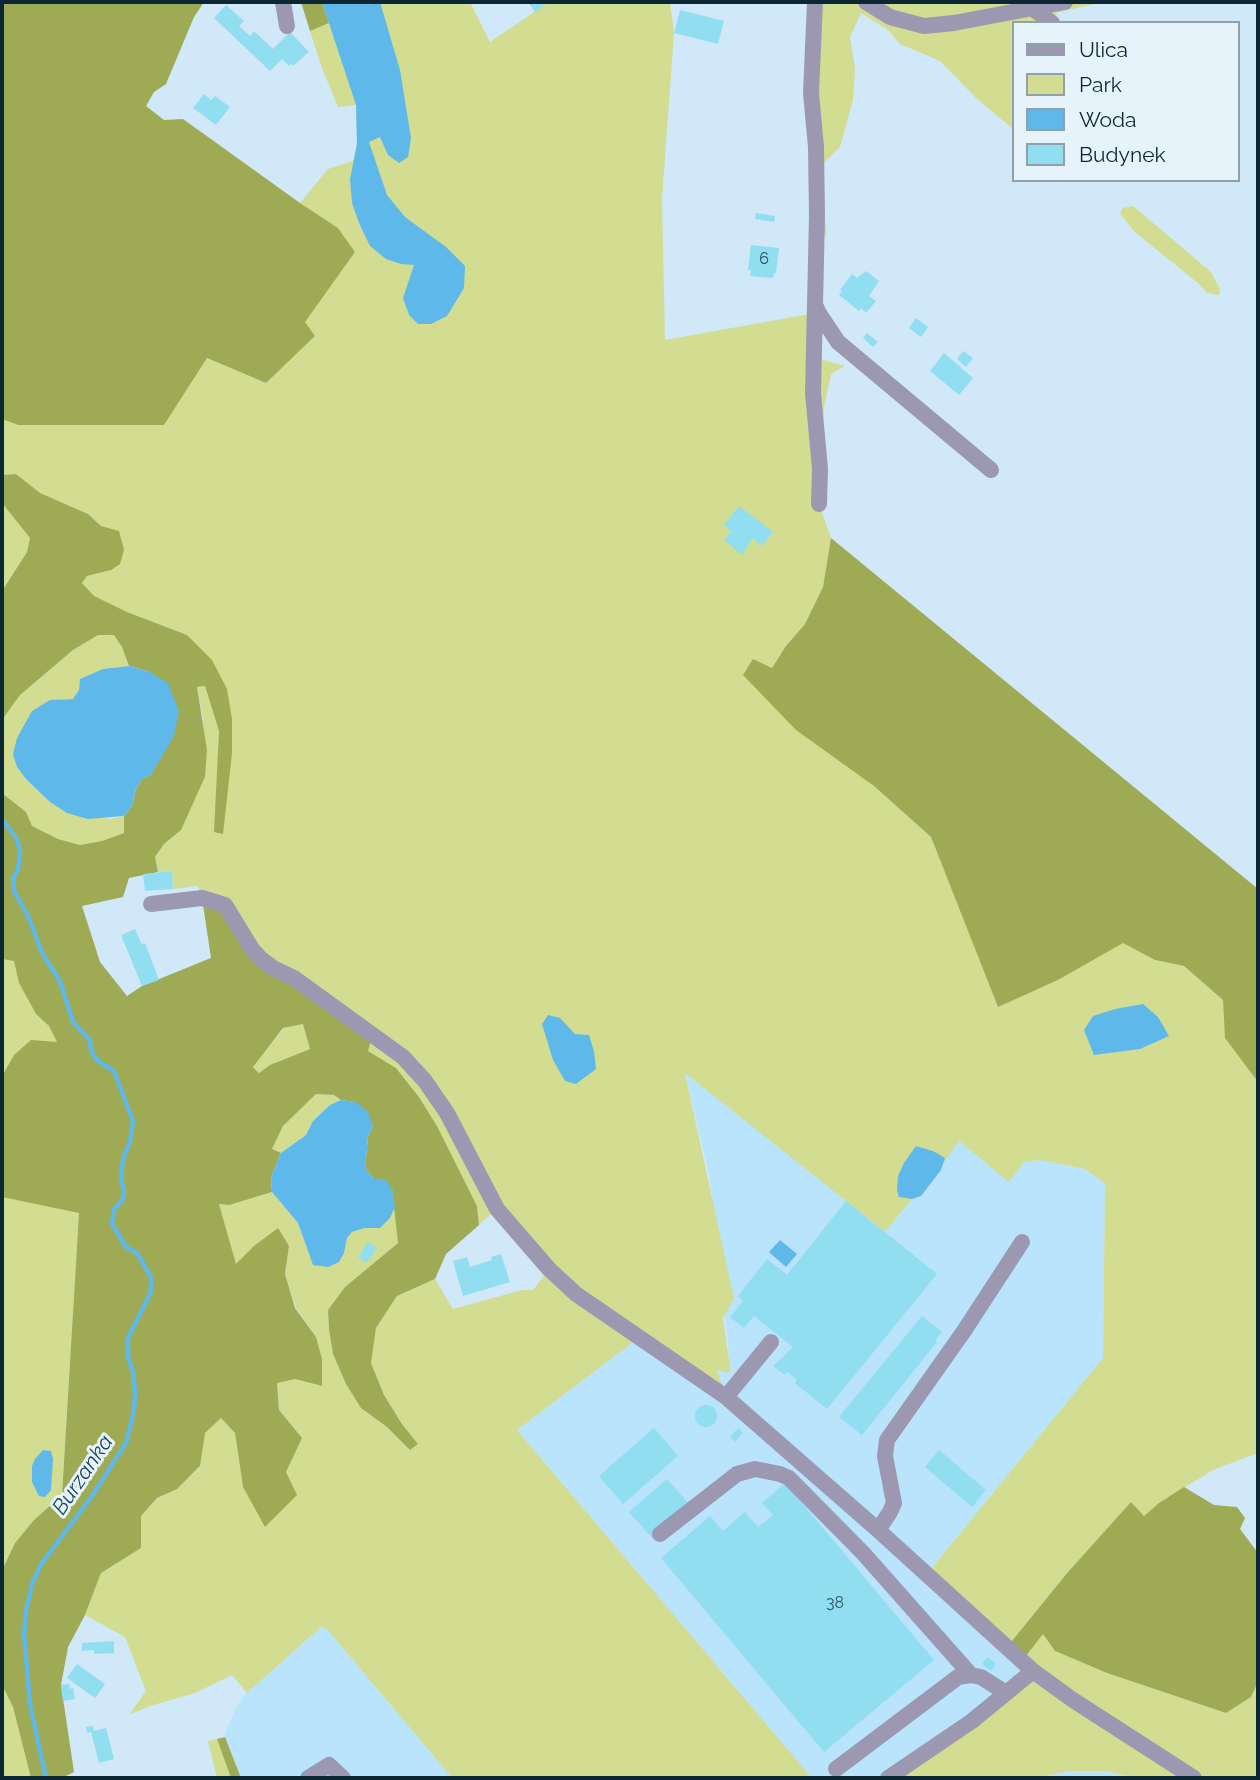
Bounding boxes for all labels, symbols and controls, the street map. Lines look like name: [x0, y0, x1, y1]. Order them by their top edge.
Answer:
legend: [1012, 21, 1239, 182]
text: Ulica: [1079, 37, 1128, 62]
text: Park: [1079, 72, 1122, 97]
text: Woda: [1079, 107, 1137, 132]
text: Budynek: [1079, 142, 1166, 167]
house number: 6: [759, 249, 769, 269]
water label: Burzanka: [47, 1431, 119, 1519]
house number: 38: [826, 1593, 844, 1613]

